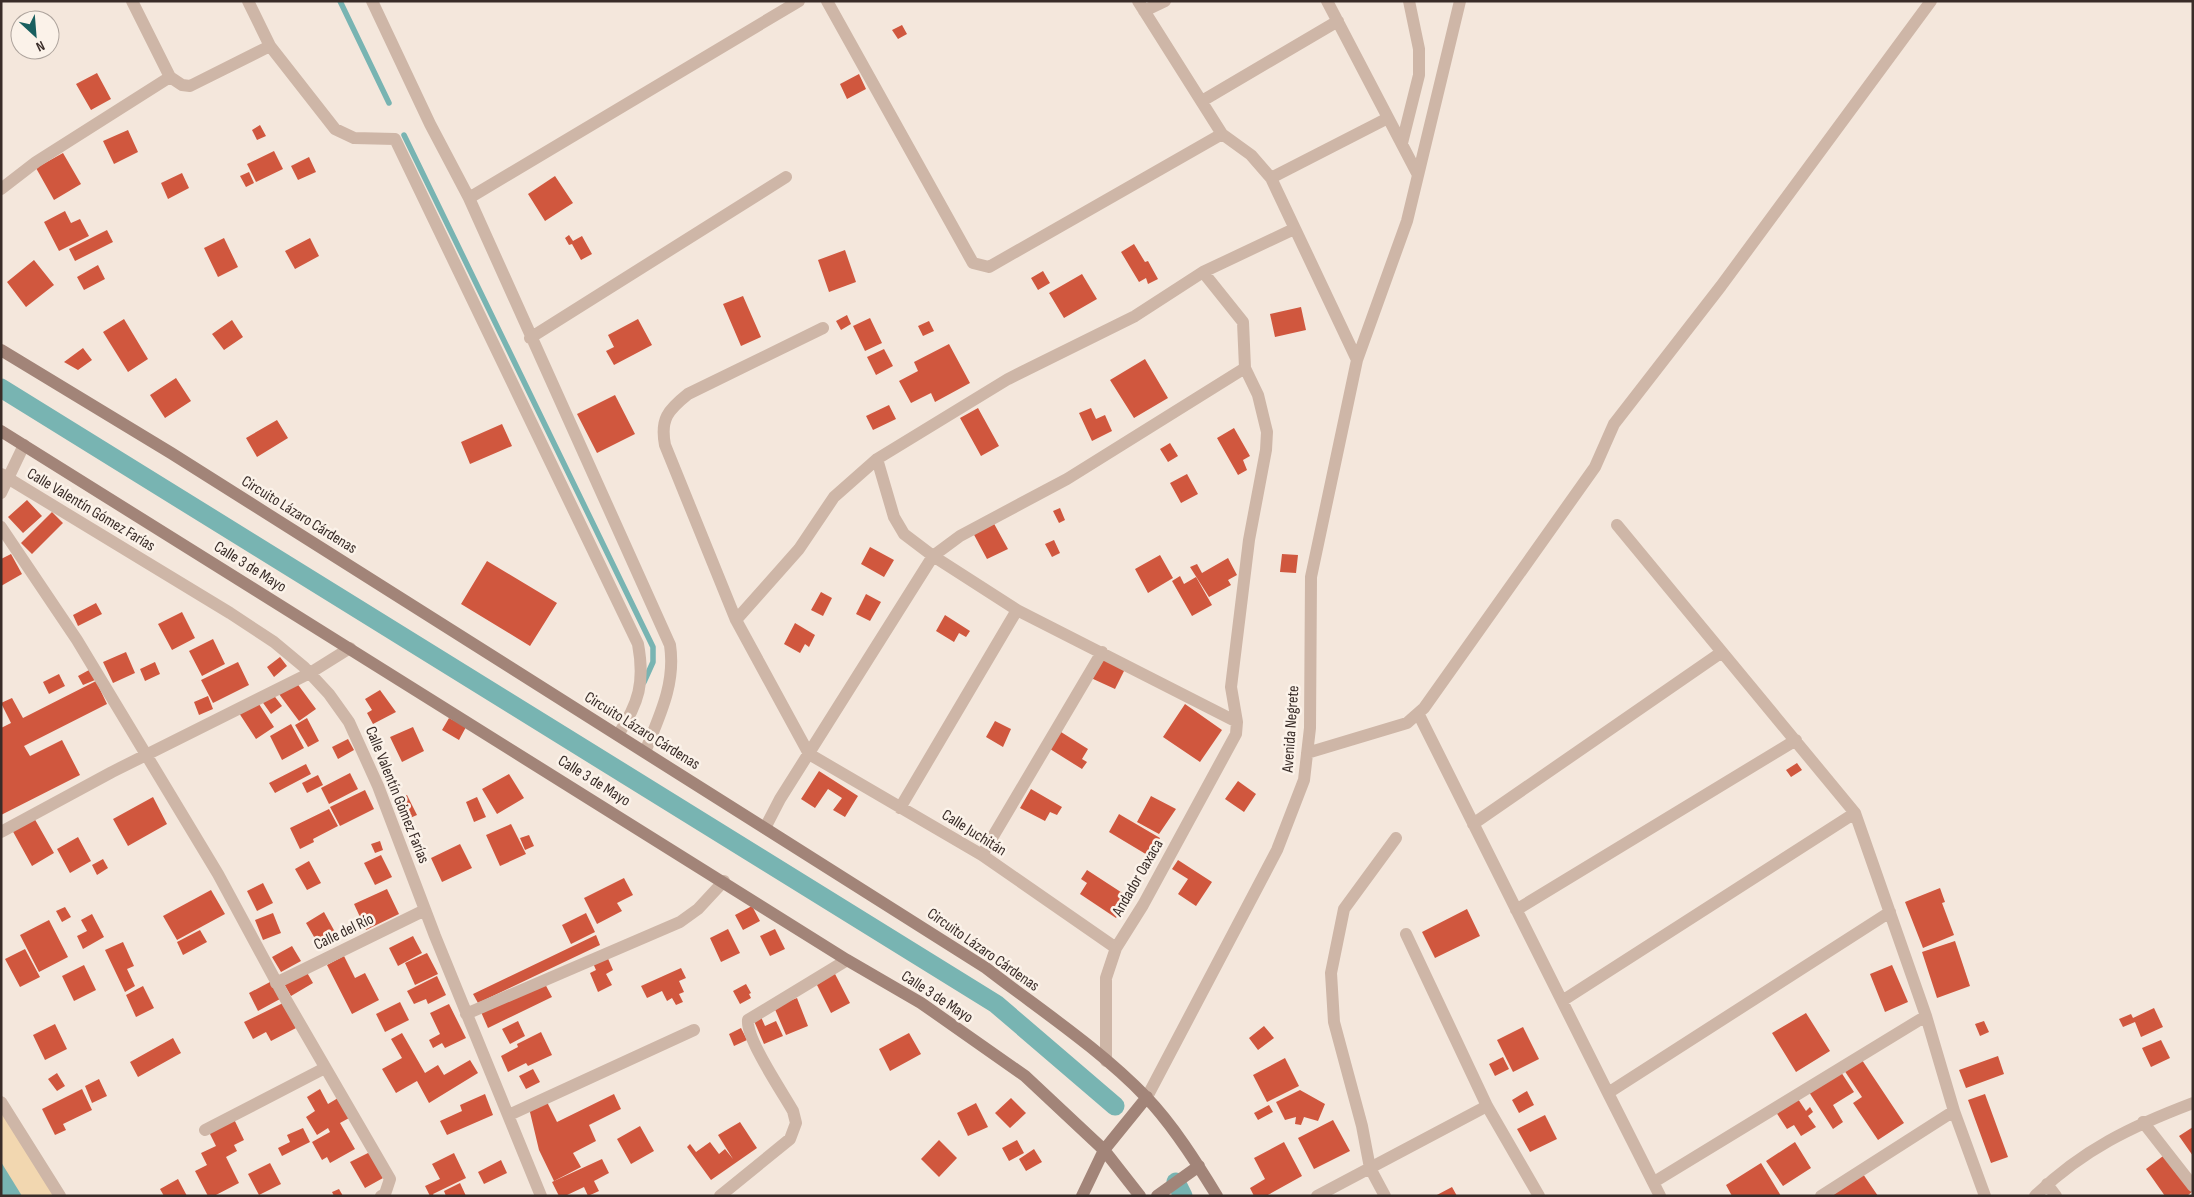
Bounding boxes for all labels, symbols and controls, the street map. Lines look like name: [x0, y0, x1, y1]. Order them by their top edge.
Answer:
north arrow: [10, 10, 60, 60]
text: N: [33, 37, 48, 56]
street label: Calle Valentín Gómez Farías: [23, 464, 159, 556]
street label: Circuito Lázaro Cárdenas: [238, 472, 360, 558]
street label: Calle 3 de Mayo: [210, 537, 290, 597]
street label: Avenida Negrete: [1278, 685, 1304, 774]
street label: Circuito Lázaro Cárdenas: [581, 688, 703, 774]
street label: Calle Valentín Gómez Farías: [361, 724, 433, 867]
street label: Calle 3 de Mayo: [554, 751, 634, 811]
street label: Calle Juchitán: [938, 806, 1010, 860]
street label: Andador Oaxaca: [1108, 836, 1168, 921]
street label: Circuito Lázaro Cárdenas: [923, 904, 1043, 996]
street label: Calle del Río: [311, 909, 377, 955]
street label: Calle 3 de Mayo: [898, 967, 976, 1027]

